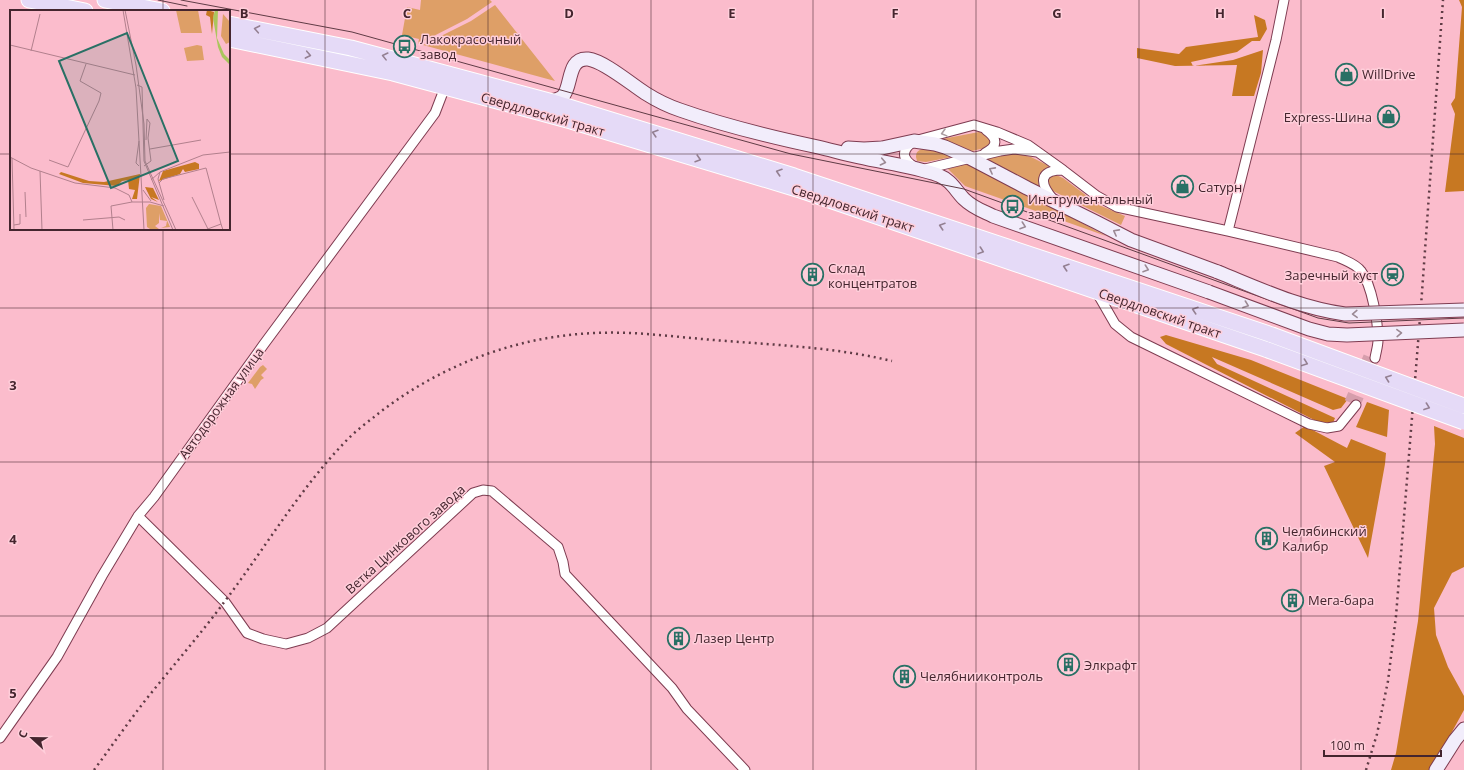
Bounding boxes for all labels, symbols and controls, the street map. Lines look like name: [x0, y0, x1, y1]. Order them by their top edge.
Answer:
text: B: [240, 4, 249, 22]
text: C: [403, 4, 411, 22]
text: D: [564, 4, 574, 22]
text: E: [728, 4, 736, 22]
text: F: [891, 4, 899, 22]
text: G: [1052, 4, 1062, 22]
text: H: [1215, 4, 1225, 22]
text: I: [1381, 4, 1385, 22]
inset map: [10, 10, 230, 230]
one-way arrow: [254, 26, 260, 34]
place label: Лакокрасочный завод: [420, 30, 521, 63]
bus stop icon: Лакокрасочный завод: [392, 33, 418, 59]
one-way arrow: [305, 50, 312, 58]
one-way arrow: [381, 52, 388, 61]
shop icon: WillDrive: [1334, 61, 1360, 87]
place label: WillDrive: [1362, 65, 1416, 83]
street label: Свердловский тракт: [479, 88, 607, 140]
shop icon: Express-Шина: [1375, 104, 1401, 130]
place label: Express-Шина: [1284, 108, 1372, 126]
one-way arrow: [941, 128, 948, 137]
one-way arrow: [652, 129, 659, 138]
one-way arrow: [694, 154, 701, 163]
one-way arrow: [880, 158, 886, 166]
one-way arrow: [989, 167, 996, 175]
one-way arrow: [776, 168, 783, 176]
shop icon: Сатурн: [1169, 174, 1195, 200]
place label: Сатурн: [1198, 178, 1242, 196]
street label: Свердловский тракт: [789, 180, 917, 236]
place label: Инструментальный завод: [1028, 190, 1153, 223]
bus stop icon: Инструментальный завод: [1000, 193, 1026, 219]
one-way arrow: [1019, 221, 1026, 230]
one-way arrow: [939, 222, 946, 230]
one-way arrow: [1113, 230, 1120, 237]
one-way arrow: [978, 247, 985, 255]
place label: Склад концентратов: [828, 259, 917, 292]
building icon: Склад концентратов: [800, 262, 826, 288]
station icon: Заречный куст: [1380, 262, 1406, 288]
one-way arrow: [1062, 263, 1069, 272]
one-way arrow: [1142, 265, 1149, 273]
place label: Заречный куст: [1285, 266, 1378, 284]
street label: Свердловский тракт: [1097, 284, 1223, 342]
one-way arrow: [1242, 301, 1249, 309]
one-way arrow: [1192, 306, 1199, 315]
one-way arrow: [1352, 310, 1358, 318]
one-way arrow: [1396, 328, 1402, 337]
street label: Автодорожная улица: [174, 344, 268, 462]
one-way arrow: [1302, 358, 1309, 367]
one-way arrow: [1385, 374, 1392, 382]
text: 3: [9, 376, 17, 394]
one-way arrow: [1424, 403, 1431, 411]
street label: Ветка Цинкового завода: [341, 480, 469, 598]
place label: Челябинский Калибр: [1282, 522, 1367, 555]
building icon: Челябинский Калибр: [1254, 525, 1280, 551]
text: 4: [9, 530, 17, 548]
building icon: Мега-бара: [1279, 587, 1305, 613]
place label: Мега-бара: [1308, 591, 1374, 609]
building icon: Лазер Центр: [665, 625, 691, 651]
place label: Лазер Центр: [694, 629, 775, 647]
building icon: Элкрафт: [1055, 652, 1081, 678]
place label: Элкрафт: [1084, 656, 1137, 674]
building icon: Челябнииконтроль: [891, 663, 917, 689]
place label: Челябнииконтроль: [920, 667, 1043, 685]
text: 5: [9, 684, 17, 702]
north arrow: [12, 718, 52, 758]
text: С: [14, 728, 31, 740]
scale bar: [1324, 732, 1441, 758]
text: 100 m: [1330, 737, 1365, 754]

